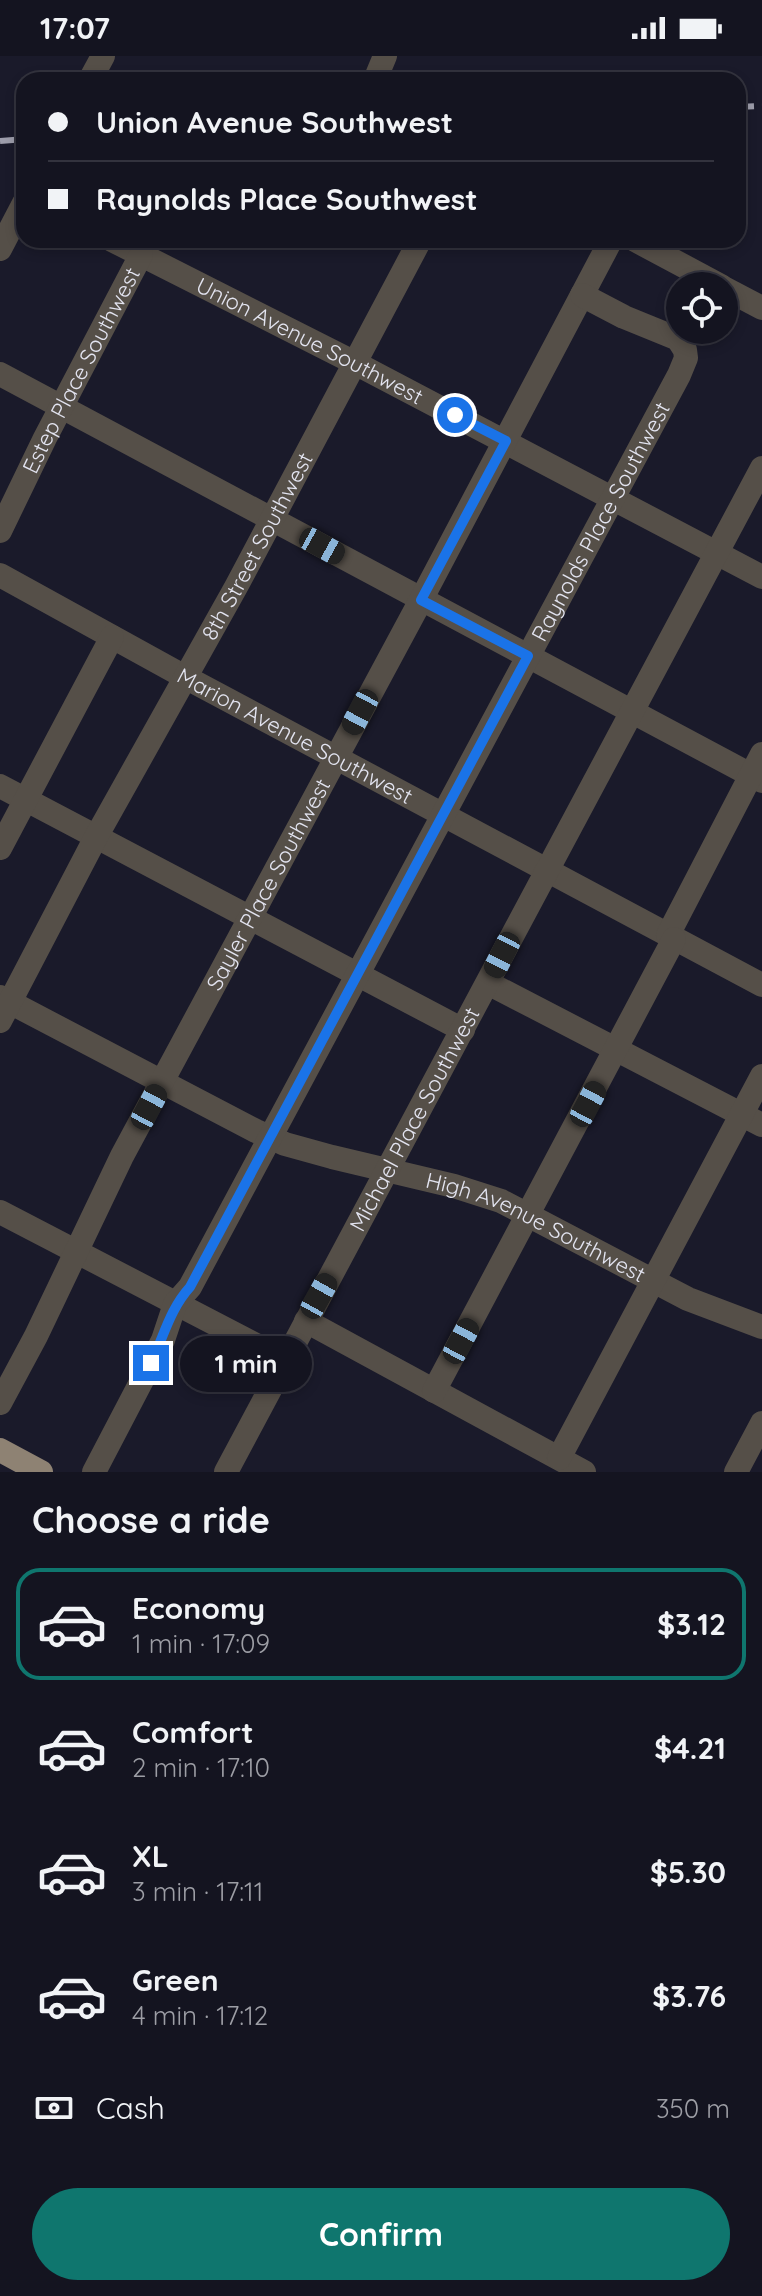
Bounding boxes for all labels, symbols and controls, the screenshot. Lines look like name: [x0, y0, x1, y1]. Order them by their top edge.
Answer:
text: 17:07: [40, 9, 110, 47]
text: Union Avenue Southwest: [96, 103, 453, 141]
text: Raynolds Place Southwest: [96, 180, 478, 218]
street label: Estep Place Southwest: [16, 262, 146, 478]
street label: Union Avenue Southwest: [192, 271, 428, 410]
map controls: [666, 272, 738, 344]
button: locate: [666, 272, 738, 344]
route start: [437, 397, 473, 433]
street label: Raynolds Place Southwest: [525, 397, 676, 646]
street label: 8th Street Southwest: [195, 448, 319, 645]
car: [295, 524, 349, 568]
street label: Marion Avenue Southwest: [172, 661, 418, 810]
car: [338, 685, 382, 739]
street label: Sayler Place Southwest: [200, 774, 336, 995]
car: [480, 928, 524, 982]
street label: Michael Place Southwest: [343, 1002, 486, 1236]
car: [566, 1077, 610, 1131]
car: [127, 1080, 171, 1134]
street label: High Avenue Southwest: [423, 1166, 650, 1288]
car: [297, 1269, 341, 1323]
car: [439, 1314, 483, 1368]
callout: 1 min: [179, 1335, 311, 1391]
route end: [133, 1345, 169, 1381]
text: 1 min: [215, 1347, 278, 1380]
text: Choose a ride: [32, 1497, 270, 1542]
icon: car: [36, 1588, 108, 1660]
text: Economy: [132, 1589, 265, 1627]
text: $3.12: [657, 1605, 726, 1643]
text: 1 min · 17:09: [132, 1627, 270, 1660]
icon: car: [36, 1712, 108, 1784]
text: Comfort: [132, 1713, 253, 1751]
text: $4.21: [654, 1729, 726, 1767]
text: 2 min · 17:10: [132, 1751, 270, 1784]
icon: car: [36, 1836, 108, 1908]
text: XL: [132, 1837, 169, 1875]
text: $5.30: [650, 1853, 726, 1891]
text: 3 min · 17:11: [132, 1875, 263, 1908]
icon: car: [36, 1960, 108, 2032]
text: Green: [132, 1961, 219, 1999]
text: $3.76: [652, 1977, 726, 2015]
text: 4 min · 17:12: [132, 1999, 268, 2032]
icon: cash: [32, 2086, 76, 2130]
text: Cash: [96, 2089, 165, 2127]
text: 350 m: [656, 2092, 730, 2125]
button: Confirm: [32, 2188, 730, 2280]

